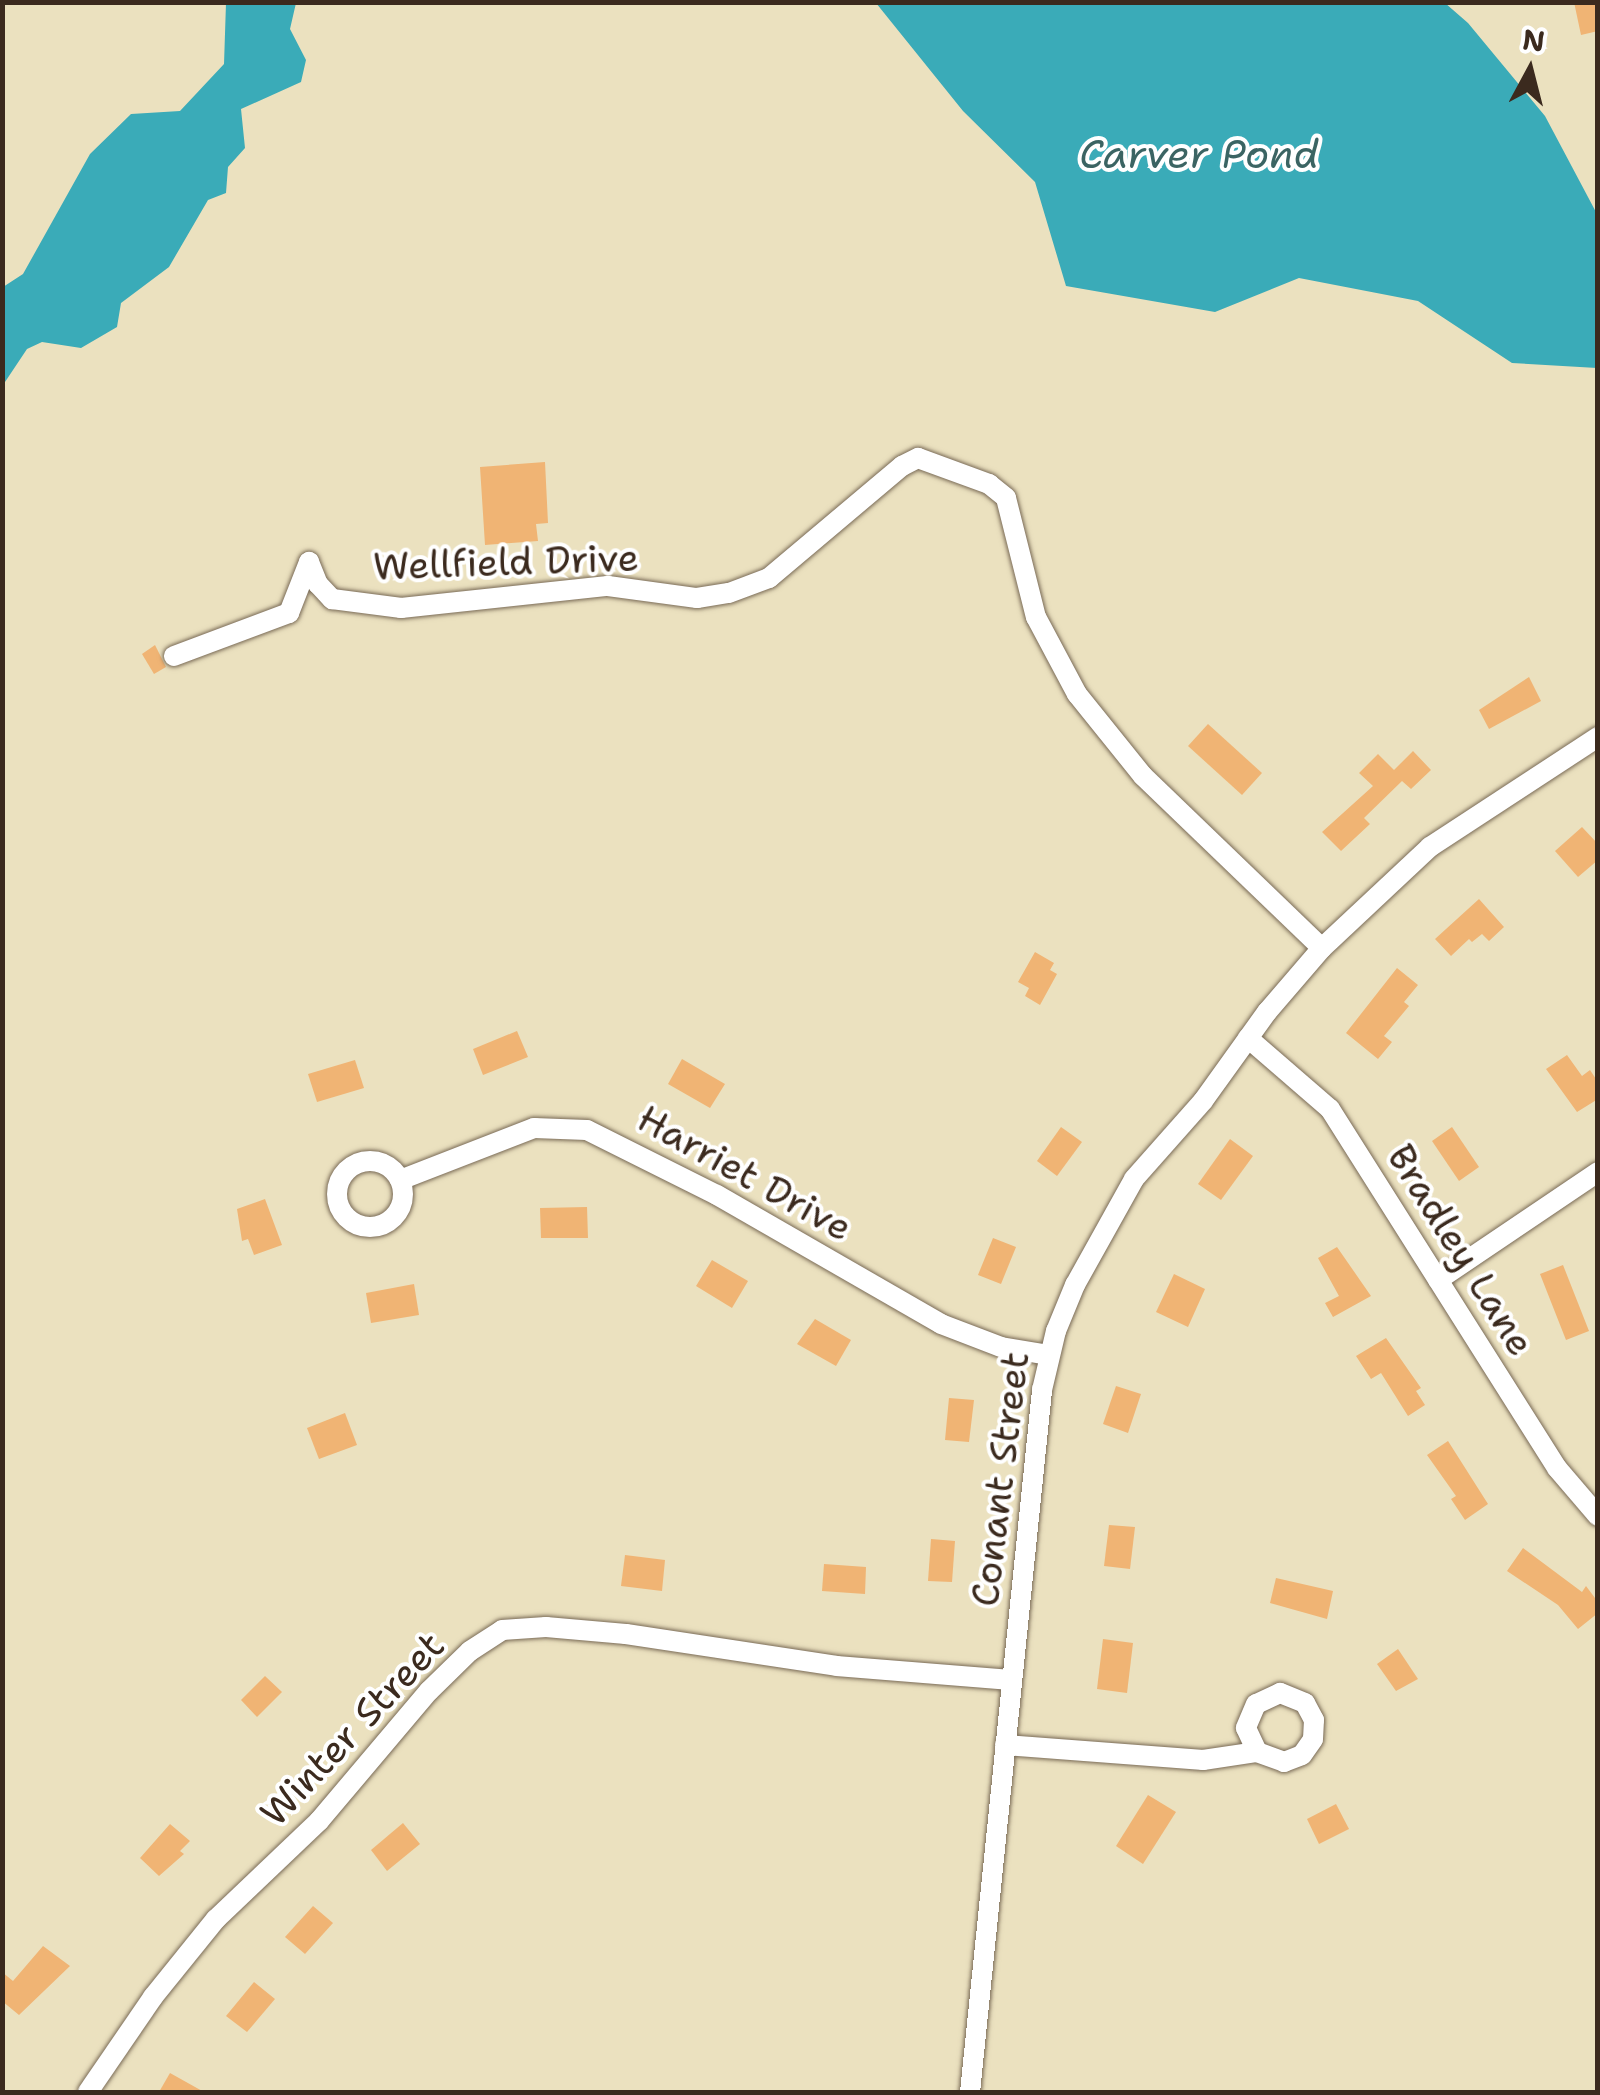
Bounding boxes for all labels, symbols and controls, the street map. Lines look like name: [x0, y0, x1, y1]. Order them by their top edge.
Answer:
north arrow: [1480, 20, 1580, 120]
text: N: [1520, 20, 1547, 60]
water label: Carver Pond: [1079, 130, 1319, 178]
street label: Wellfield Drive: [372, 535, 640, 589]
street label: Harriet Drive: [630, 1095, 860, 1251]
street label: Bradley Lane: [1378, 1136, 1544, 1364]
street label: Conant Street: [962, 1349, 1038, 1609]
street label: Winter Street: [251, 1623, 453, 1835]

